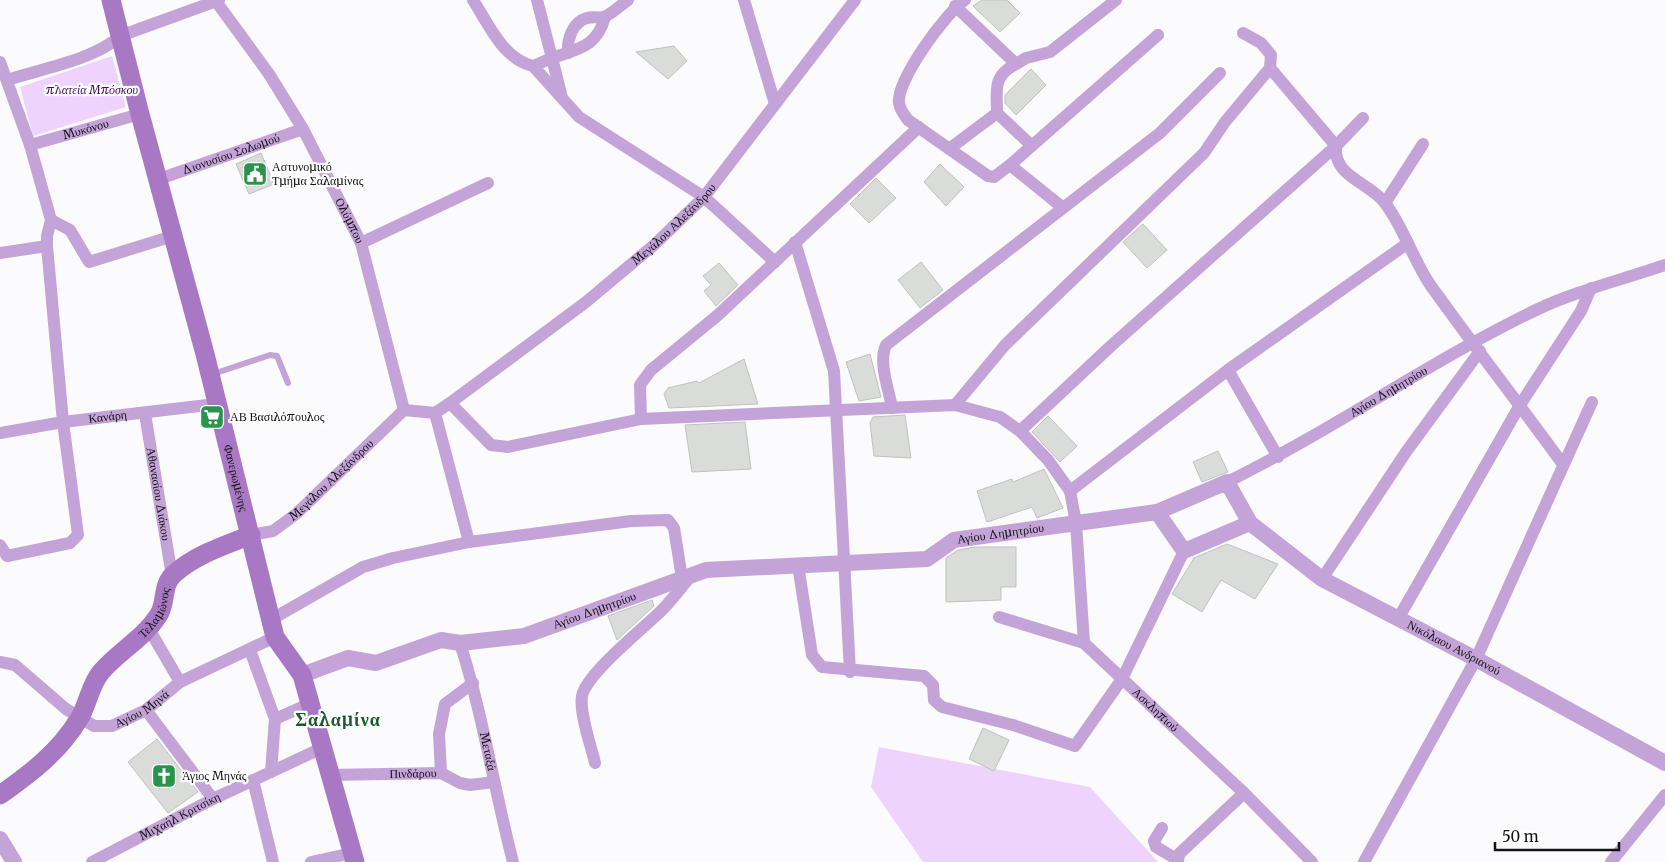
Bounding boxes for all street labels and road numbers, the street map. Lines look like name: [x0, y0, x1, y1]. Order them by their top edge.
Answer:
street label: Μυκόνου: [61, 115, 110, 142]
street label: Διονυσίου Σολωμού: [180, 130, 282, 178]
street label: Μεγάλου Αλεξάνδρου: [628, 180, 719, 268]
street label: Ολύμπου: [332, 195, 368, 246]
street label: Αγίου Δημητρίου: [1347, 362, 1430, 420]
street label: Κανάρη: [88, 407, 128, 426]
street label: Μεγάλου Αλεξάνδρου: [286, 436, 376, 524]
street label: Φανερωμένης: [221, 443, 252, 513]
street label: Αθανασίου Διάκου: [144, 446, 174, 542]
street label: Αγίου Δημητρίου: [956, 520, 1045, 546]
street label: Τελαμώνος: [135, 586, 173, 641]
street label: Αγίου Δημητρίου: [551, 588, 638, 632]
street label: Νικόλαου Ανδριανού: [1405, 617, 1504, 678]
street label: Ασκληπιού: [1129, 684, 1182, 735]
street label: Αγίου Μηνά: [112, 686, 172, 731]
street label: Μεταξά: [477, 731, 500, 773]
street label: Πινδάρου: [389, 765, 437, 781]
street label: Μιχαήλ Κριτσίκη: [136, 789, 223, 843]

